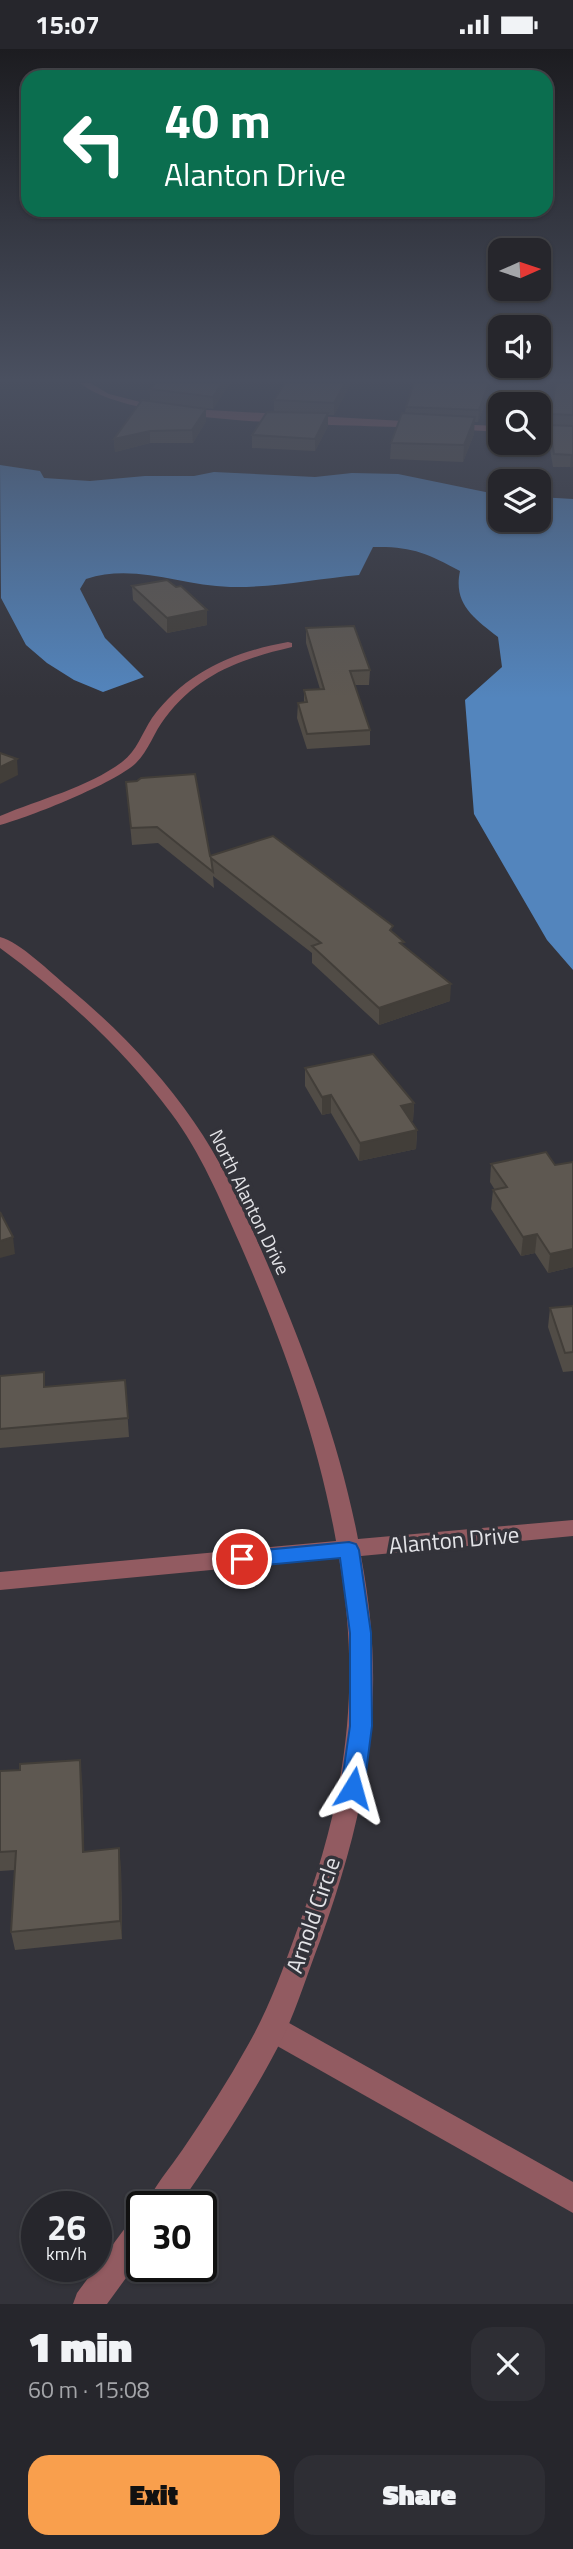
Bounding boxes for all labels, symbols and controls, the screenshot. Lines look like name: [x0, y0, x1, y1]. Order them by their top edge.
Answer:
text: 15:07: [35, 5, 100, 44]
text: 40 m: [164, 82, 271, 157]
icon: left: [49, 98, 140, 189]
text: Alanton Drive: [164, 150, 346, 198]
north arrow: [488, 238, 551, 301]
map controls: [488, 238, 551, 532]
button: sound: [488, 315, 551, 378]
button: search: [488, 392, 551, 455]
button: layers: [488, 469, 551, 532]
street label: North Alanton Drive: [203, 1124, 298, 1279]
street label: Alanton Drive: [387, 1516, 521, 1563]
pin: [212, 1529, 272, 1589]
icon: arrive: [223, 1540, 261, 1578]
position arrow: [316, 1751, 390, 1825]
street label: Arnold Circle: [276, 1852, 349, 1978]
speed limit sign: 30: [126, 2191, 217, 2282]
text: 26: [47, 2200, 86, 2254]
text: km/h: [46, 2240, 87, 2267]
text: 1 min: [28, 2314, 132, 2378]
button: close: [471, 2327, 545, 2401]
text: 60 m · 15:08: [28, 2372, 150, 2407]
button: Exit: [28, 2455, 280, 2535]
button: Share: [294, 2455, 545, 2535]

